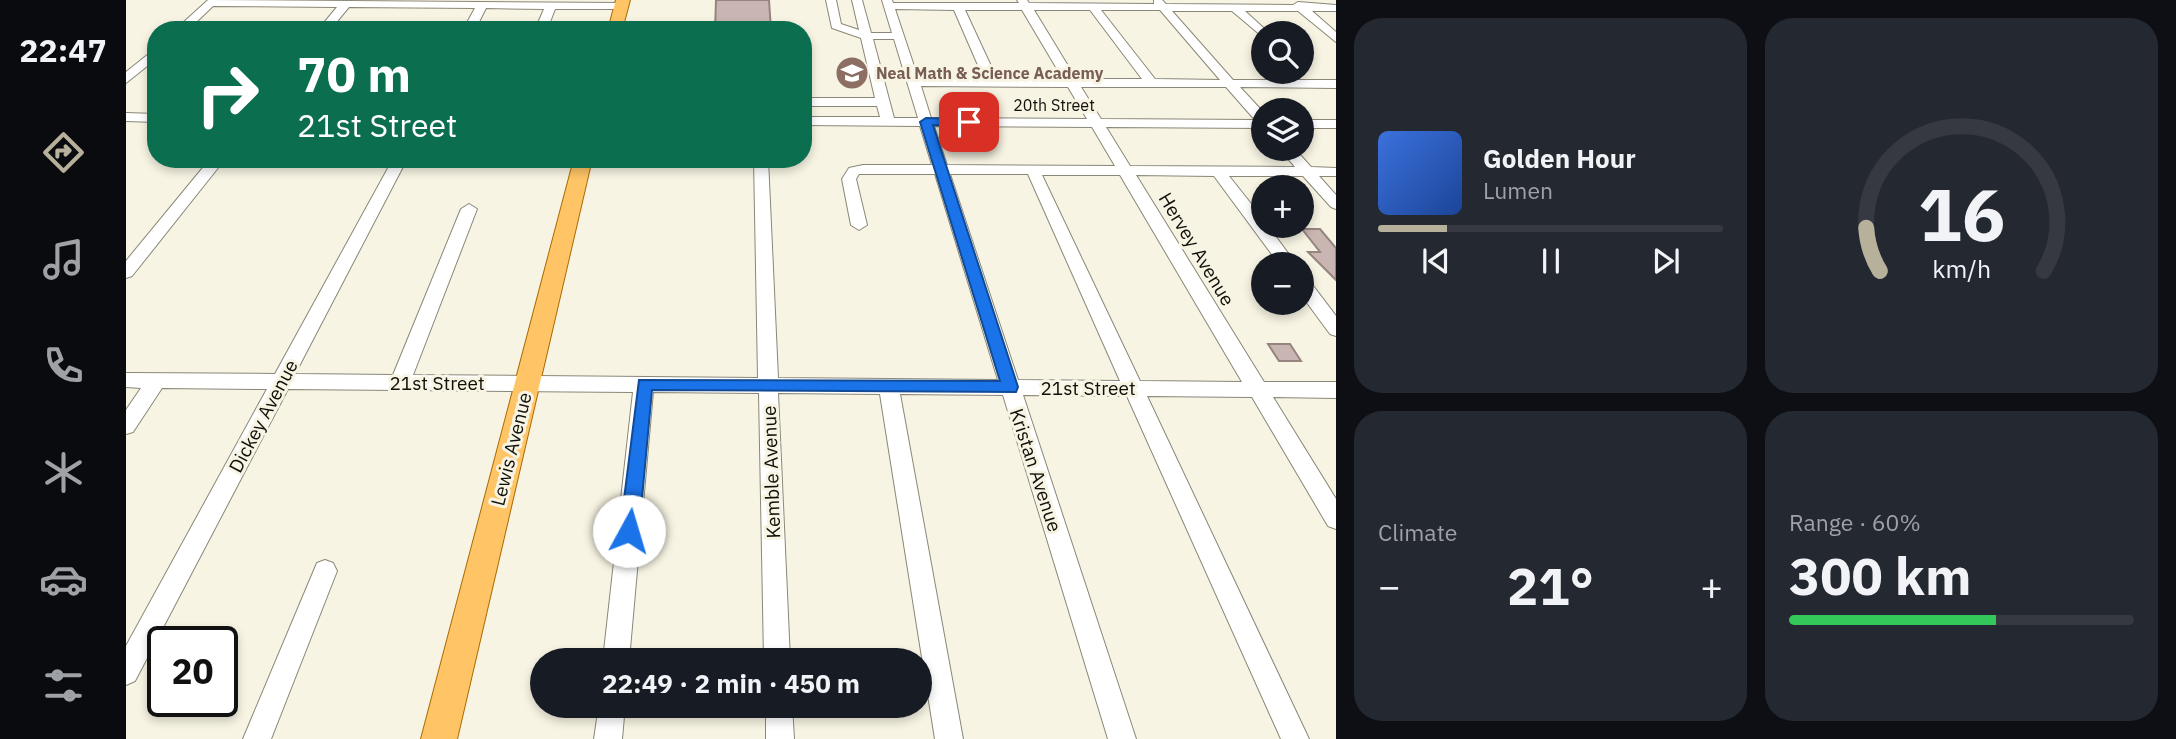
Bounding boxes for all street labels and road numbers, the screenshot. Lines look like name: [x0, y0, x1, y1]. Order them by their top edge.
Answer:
street label: 20th Street: [1013, 95, 1095, 115]
street label: Hervey Avenue: [1154, 188, 1240, 310]
street label: Dickey Avenue: [223, 355, 303, 477]
street label: 21st Street: [389, 371, 485, 395]
street label: 21st Street: [1040, 376, 1136, 400]
street label: Lewis Avenue: [485, 390, 537, 508]
street label: Kemble Avenue: [757, 405, 785, 539]
street label: Kristan Avenue: [1005, 405, 1067, 535]

